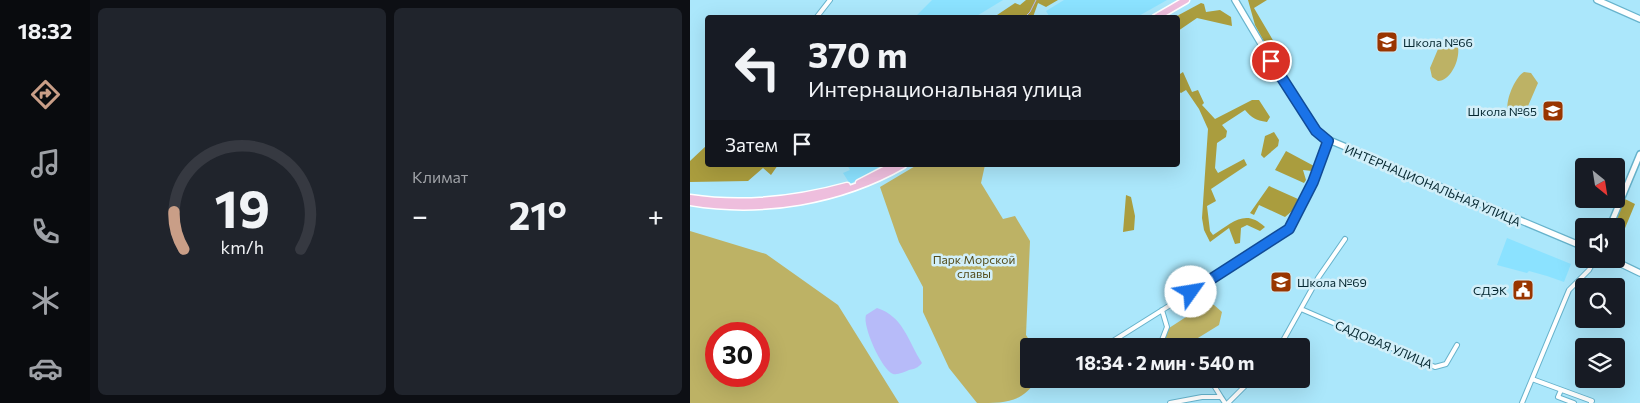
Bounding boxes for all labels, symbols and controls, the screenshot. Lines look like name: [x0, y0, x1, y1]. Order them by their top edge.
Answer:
text: 18:32: [18, 17, 72, 44]
school or university icon: Школа №66: [1375, 30, 1399, 54]
text: 370 m: [808, 32, 908, 75]
icon: left: [725, 35, 790, 100]
place label: Школа №66: [1403, 35, 1473, 49]
pin: [1250, 40, 1292, 82]
icon: arrive: [1257, 47, 1285, 75]
text: Интернациональная улица: [808, 75, 1082, 102]
icon: directions: [28, 77, 63, 112]
school or university icon: Школа №65: [1541, 99, 1565, 123]
place label: Школа №65: [1468, 104, 1537, 118]
icon: arrive: [788, 130, 816, 158]
text: Затем: [725, 133, 778, 156]
street label: ИНТЕРНАЦИОНАЛЬНАЯ УЛИЦА: [1343, 142, 1523, 228]
icon: music: [28, 146, 63, 181]
north arrow: [1575, 158, 1625, 208]
map controls: [1575, 158, 1625, 388]
text: Климат: [412, 167, 468, 186]
text: 19: [214, 175, 270, 239]
text: 21°: [509, 191, 567, 238]
text: −: [412, 198, 428, 232]
text: +: [648, 198, 664, 232]
icon: phone: [28, 214, 63, 249]
button: sound: [1575, 218, 1625, 268]
text: km/h: [220, 236, 264, 258]
park label: Парк Морской славы: [933, 252, 1015, 280]
position arrow: [1164, 265, 1216, 317]
school or university icon: Школа №69: [1269, 270, 1293, 294]
place label: Школа №69: [1297, 275, 1367, 289]
public building icon: СДЭК: [1511, 278, 1535, 302]
button: search: [1575, 278, 1625, 328]
icon: climate: [28, 283, 63, 318]
place label: СДЭК: [1473, 283, 1507, 297]
street label: САДОВАЯ УЛИЦА: [1333, 317, 1435, 371]
speed limit sign: 30: [705, 322, 770, 387]
button: layers: [1575, 338, 1625, 388]
icon: car: [28, 351, 63, 386]
text: 18:34 · 2 мин · 540 m: [1076, 351, 1254, 374]

